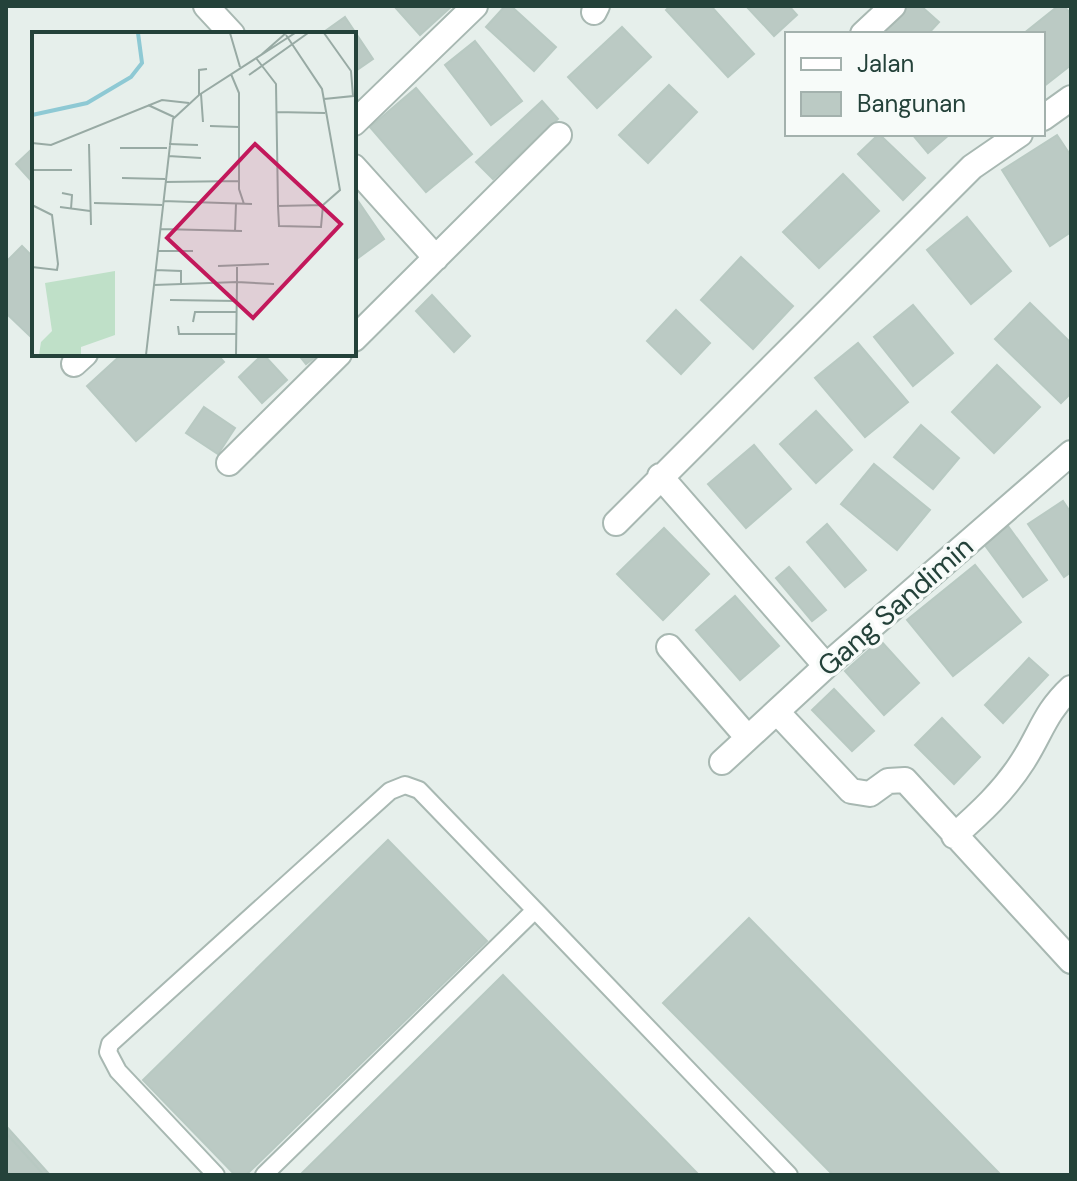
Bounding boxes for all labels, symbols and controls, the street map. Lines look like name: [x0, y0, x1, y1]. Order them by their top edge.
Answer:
inset map: [32, 32, 356, 356]
legend: [785, 32, 1045, 136]
text: Jalan: [857, 48, 914, 79]
text: Bangunan: [857, 88, 966, 119]
street label: Gang Sandimin: [810, 528, 981, 684]

